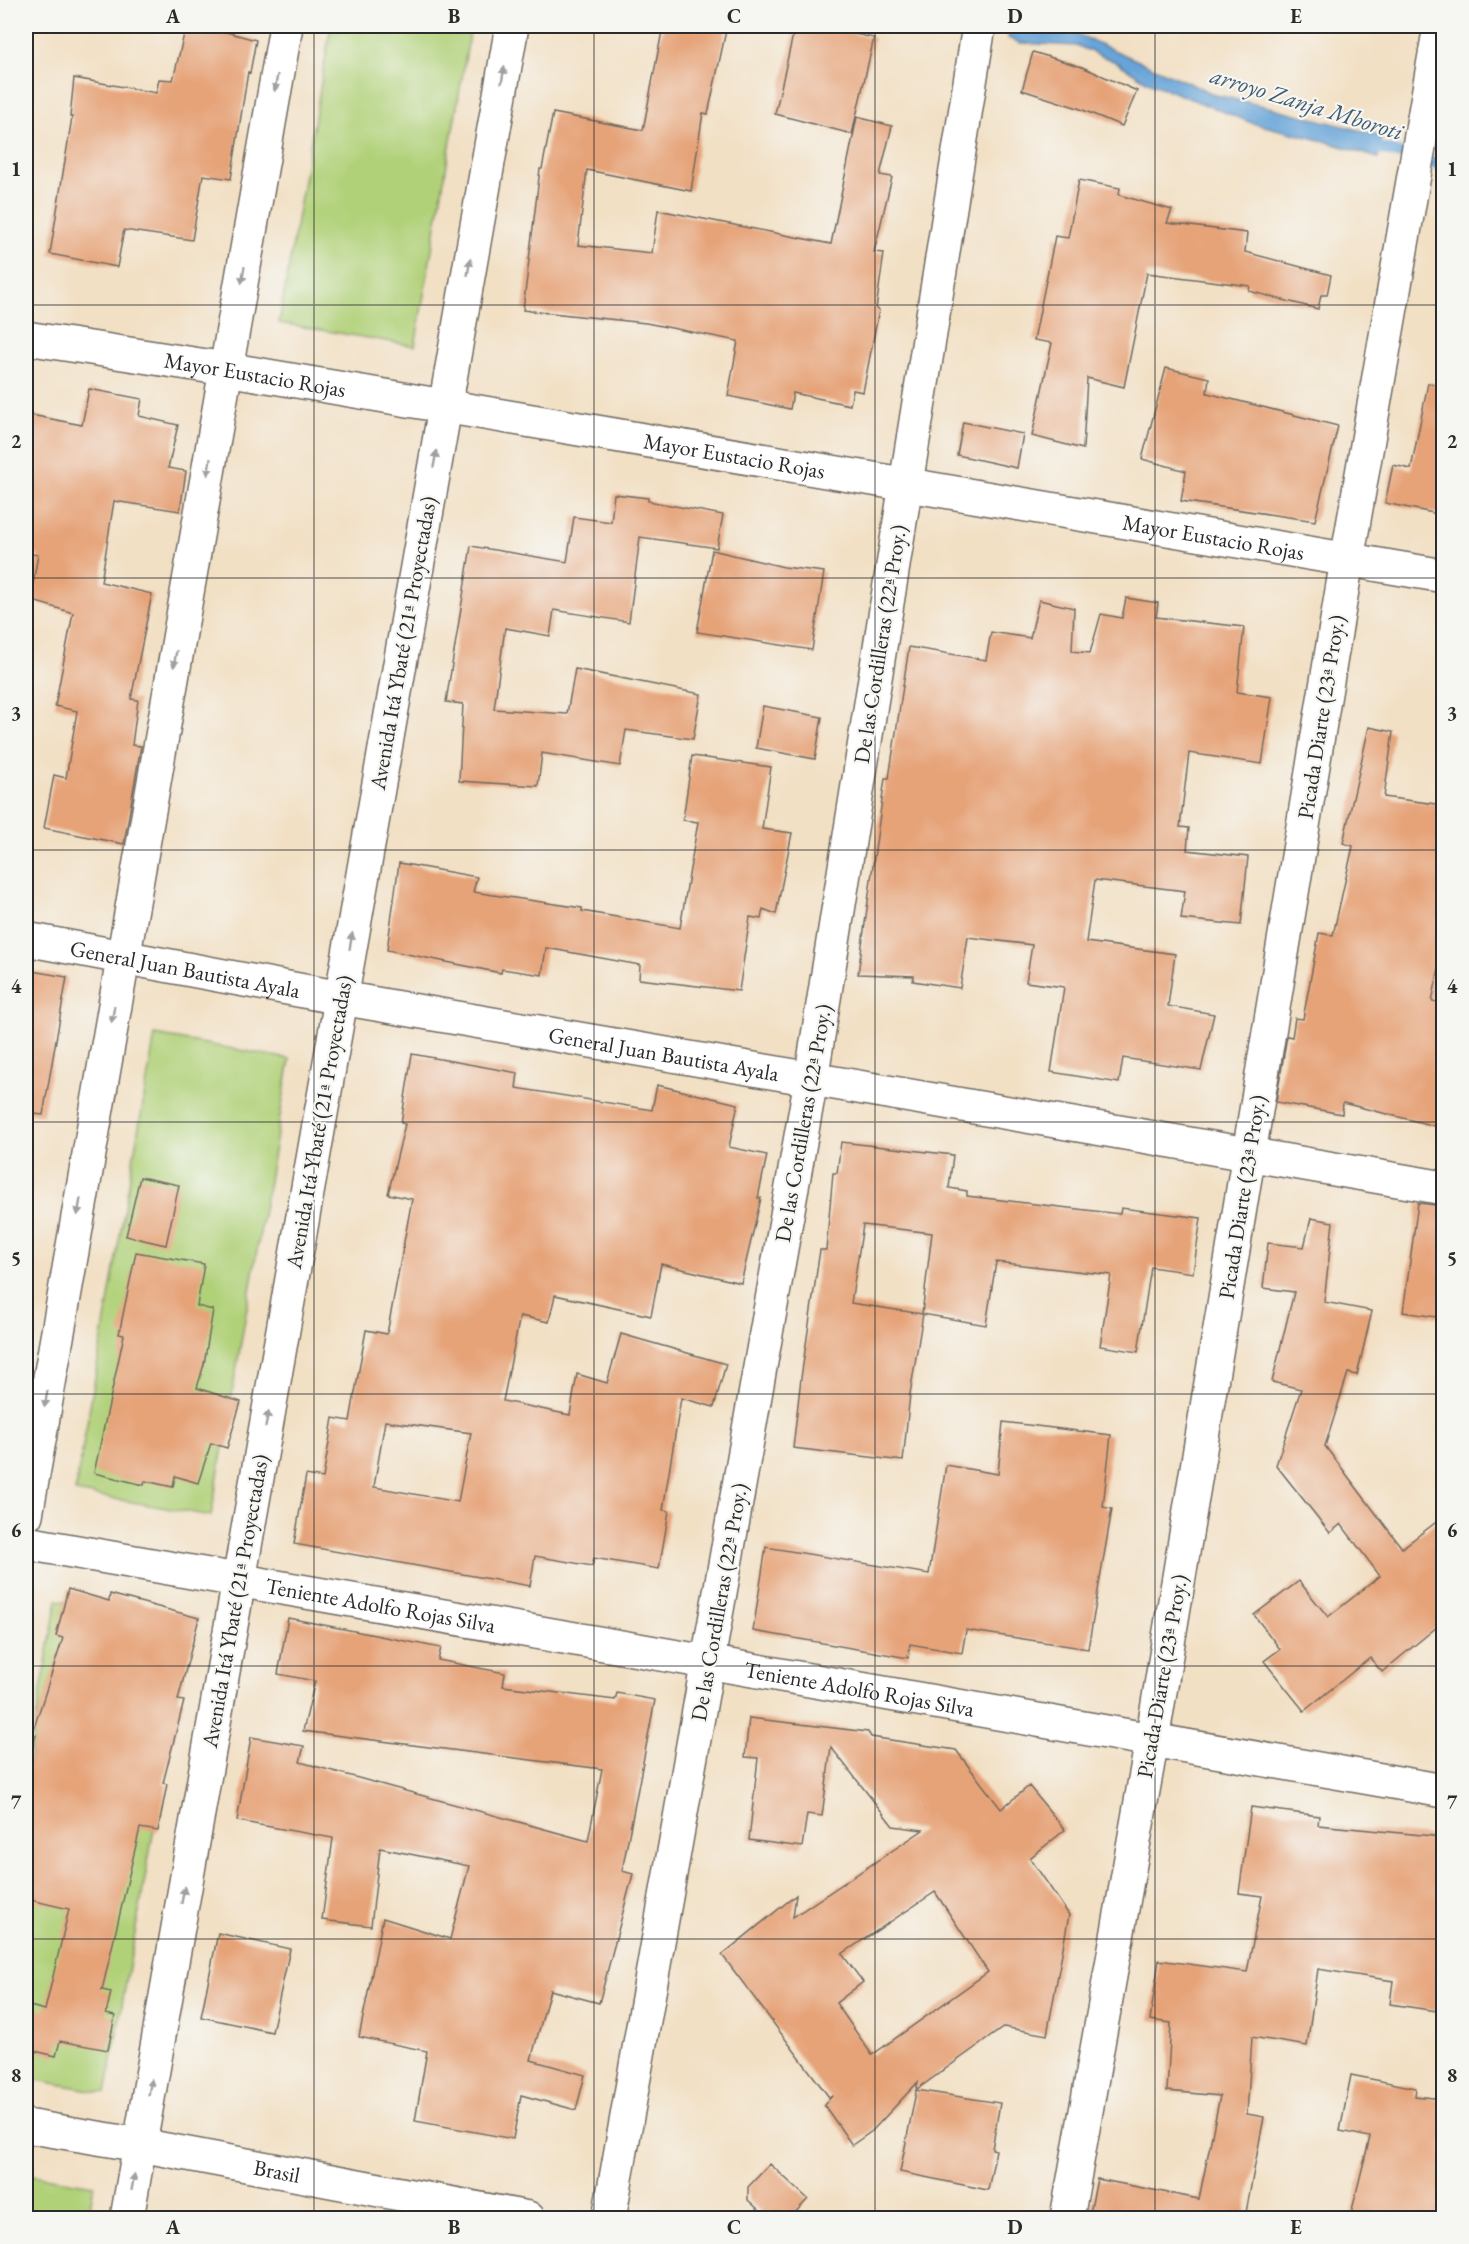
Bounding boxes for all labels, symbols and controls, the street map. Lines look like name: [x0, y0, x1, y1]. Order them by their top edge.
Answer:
text: A: [165, 3, 181, 29]
text: B: [448, 3, 460, 29]
text: C: [727, 3, 741, 29]
text: D: [1007, 3, 1023, 29]
text: E: [1290, 3, 1302, 29]
water label: arroyo Zanja Mboroti: [1206, 59, 1408, 147]
one-way arrow: [499, 65, 508, 84]
one-way arrow: [271, 74, 280, 93]
text: 1: [11, 156, 21, 182]
text: 1: [1447, 156, 1457, 182]
one-way arrow: [465, 257, 474, 276]
one-way arrow: [238, 266, 247, 285]
street label: Mayor Eustacio Rojas: [162, 345, 348, 404]
street label: Mayor Eustacio Rojas: [641, 426, 827, 485]
text: 2: [11, 428, 22, 454]
text: 2: [1447, 428, 1458, 454]
one-way arrow: [431, 450, 440, 469]
one-way arrow: [204, 458, 213, 477]
street label: Avenida Itá Ybaté (21ª Proyectadas): [363, 494, 443, 793]
street label: Mayor Eustacio Rojas: [1120, 507, 1306, 566]
street label: De las Cordilleras (22ª Proy.): [847, 522, 913, 766]
street label: Picada Diarte (23ª Proy.): [1291, 613, 1351, 821]
one-way arrow: [170, 650, 179, 669]
text: 3: [11, 700, 21, 726]
text: 3: [1447, 700, 1457, 726]
one-way arrow: [347, 931, 356, 950]
street label: General Juan Bautista Ayala: [68, 933, 303, 1005]
text: 4: [11, 973, 22, 999]
street label: Avenida Itá Ybaté (21ª Proyectadas): [279, 973, 359, 1272]
text: 4: [1447, 973, 1458, 999]
street label: De las Cordilleras (22ª Proy.): [768, 1002, 838, 1244]
one-way arrow: [108, 1005, 117, 1024]
street label: General Juan Bautista Ayala: [546, 1020, 781, 1088]
street label: Picada Diarte (23ª Proy.): [1212, 1093, 1272, 1301]
one-way arrow: [75, 1197, 84, 1216]
text: 5: [11, 1245, 21, 1271]
text: 5: [1447, 1245, 1457, 1271]
one-way arrow: [41, 1389, 50, 1408]
one-way arrow: [263, 1410, 272, 1429]
street label: Avenida Itá Ybaté (21ª Proyectadas): [195, 1452, 275, 1751]
street label: De las Cordilleras (22ª Proy.): [684, 1481, 754, 1723]
text: 6: [11, 1517, 22, 1543]
text: 6: [1447, 1517, 1458, 1543]
street label: Teniente Adolfo Rojas Silva: [263, 1571, 498, 1639]
street label: Picada Diarte (23ª Proy.): [1130, 1572, 1194, 1780]
street label: Teniente Adolfo Rojas Silva: [742, 1654, 977, 1723]
text: 7: [11, 1789, 22, 1815]
text: 7: [1447, 1789, 1458, 1815]
one-way arrow: [179, 1886, 188, 1905]
text: 8: [11, 2062, 21, 2088]
text: 8: [1447, 2062, 1457, 2088]
one-way arrow: [146, 2078, 155, 2097]
street label: Brasil: [251, 2152, 303, 2189]
one-way arrow: [129, 2172, 138, 2191]
text: A: [165, 2214, 181, 2240]
text: B: [448, 2214, 460, 2240]
text: C: [727, 2214, 741, 2240]
text: D: [1007, 2214, 1023, 2240]
text: E: [1290, 2214, 1302, 2240]

